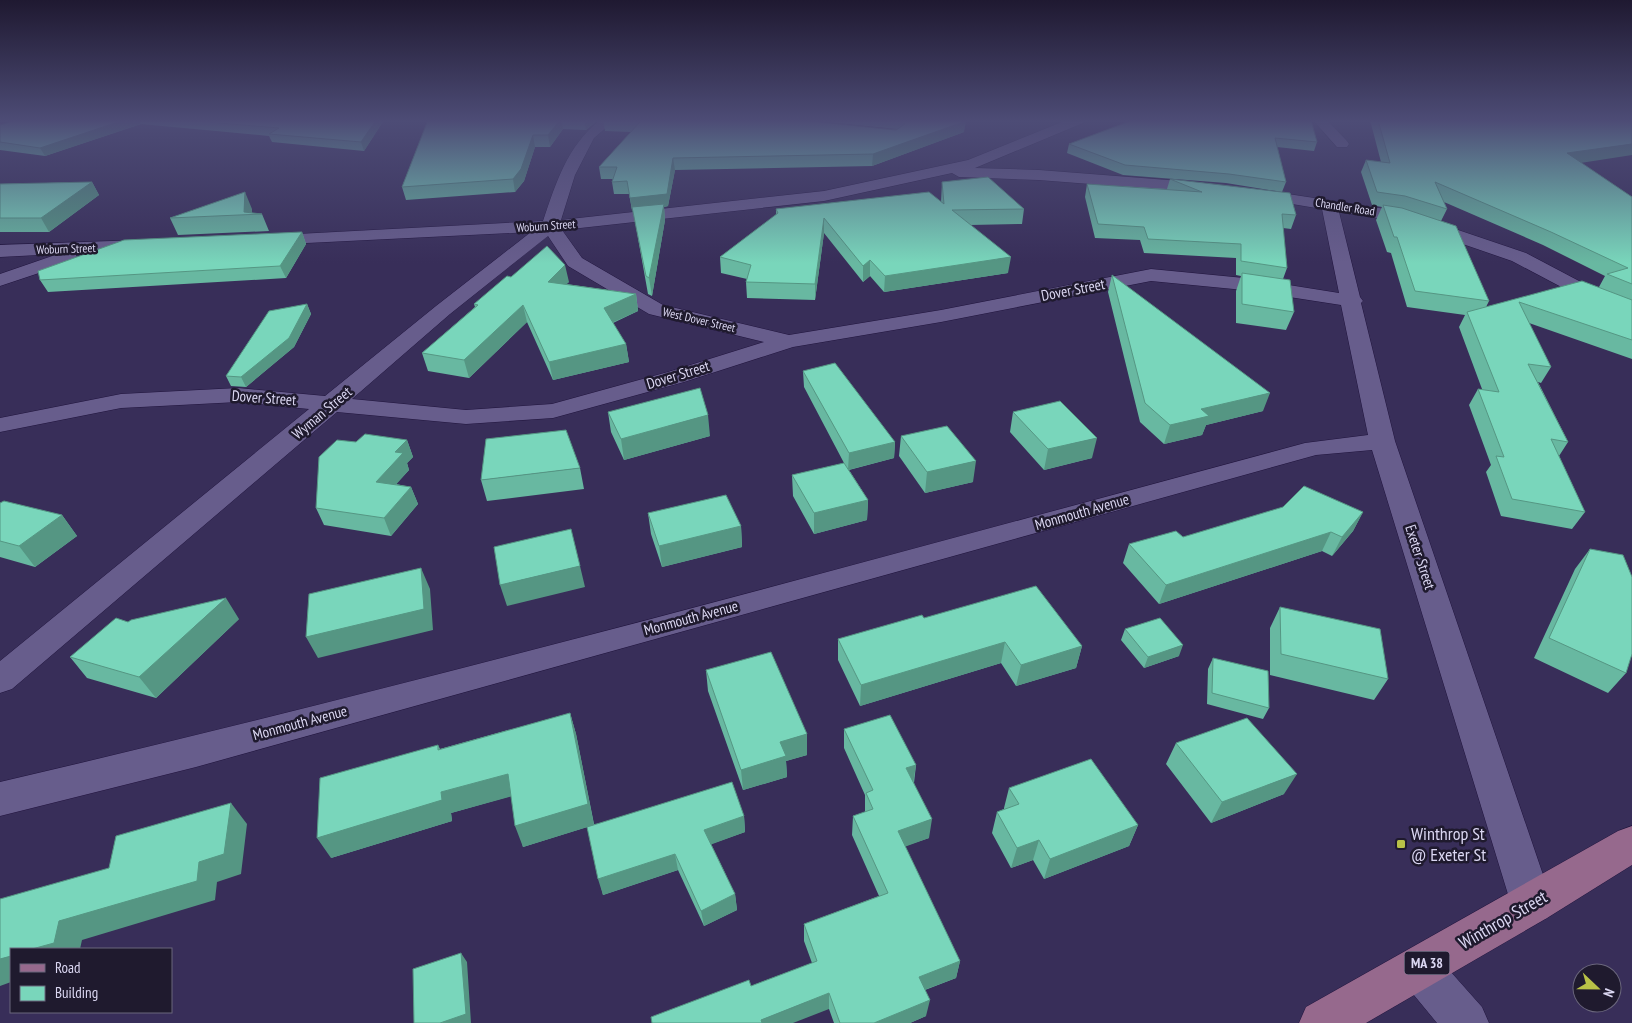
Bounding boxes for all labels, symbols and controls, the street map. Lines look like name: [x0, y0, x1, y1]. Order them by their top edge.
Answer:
street label: Chandler Road: [1314, 194, 1376, 219]
street label: Woburn Street: [516, 216, 577, 235]
street label: Woburn Street: [36, 240, 97, 257]
street label: Dover Street: [1039, 274, 1106, 305]
street label: West Dover Street: [661, 304, 738, 335]
street label: Dover Street: [644, 356, 712, 393]
street label: Wyman Street: [288, 382, 355, 443]
street label: Dover Street: [231, 386, 297, 409]
street label: Monmouth Avenue: [1033, 489, 1131, 534]
street label: Exeter Street: [1401, 522, 1440, 592]
street label: Monmouth Avenue: [642, 596, 740, 639]
street label: Monmouth Avenue: [251, 701, 349, 744]
place label: Winthrop St @ Exeter St: [1411, 822, 1486, 866]
marker: Winthrop St @ Exeter St: [1395, 838, 1407, 850]
street label: Winthrop Street: [1454, 885, 1551, 954]
legend: [10, 948, 172, 1013]
road number: MA 38: [1404, 951, 1450, 974]
text: Road: [55, 958, 81, 977]
north arrow: [1572, 963, 1622, 1013]
text: Building: [55, 983, 98, 1002]
text: N: [1599, 986, 1619, 1000]

